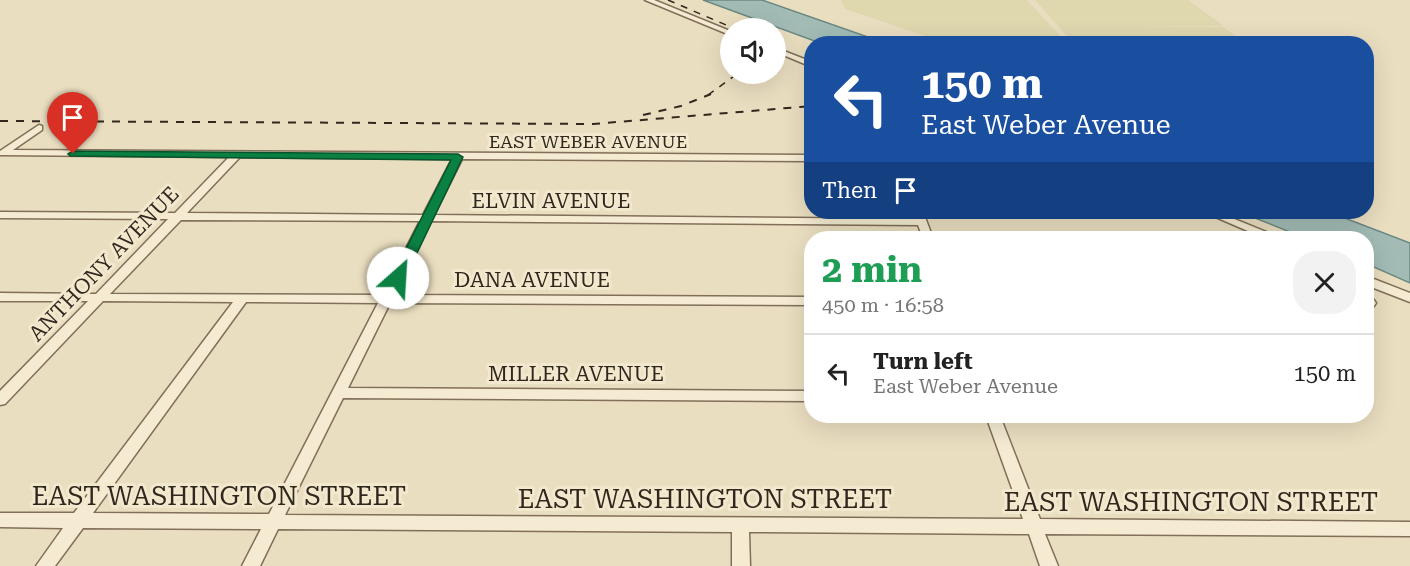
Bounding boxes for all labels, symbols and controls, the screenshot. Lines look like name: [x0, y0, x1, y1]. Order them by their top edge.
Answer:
map controls: [720, 18, 786, 84]
button: sound: [720, 18, 786, 84]
text: 150 m: [921, 59, 1043, 108]
icon: left: [822, 60, 900, 138]
pin: [47, 92, 98, 154]
icon: arrive: [56, 101, 89, 134]
text: East Weber Avenue: [921, 109, 1171, 141]
street label: EAST WEBER AVENUE: [489, 131, 687, 152]
icon: arrive: [889, 174, 922, 207]
text: Then: [822, 178, 877, 203]
street label: ANTHONY AVENUE: [24, 182, 184, 346]
street label: ELVIN AVENUE: [472, 189, 630, 213]
position arrow: [366, 246, 430, 310]
text: 2 min: [822, 249, 922, 291]
button: close: [1293, 251, 1356, 314]
street label: DANA AVENUE: [454, 268, 610, 292]
text: 450 m · 16:58: [822, 293, 944, 317]
text: Turn left: [873, 349, 973, 374]
icon: left: [822, 357, 855, 390]
text: 150 m: [1293, 361, 1356, 386]
street label: MILLER AVENUE: [488, 362, 664, 386]
text: East Weber Avenue: [873, 374, 1058, 398]
street label: EAST WASHINGTON STREET: [32, 481, 406, 511]
street label: EAST WASHINGTON STREET: [518, 484, 892, 514]
street label: EAST WASHINGTON STREET: [1004, 487, 1378, 517]

